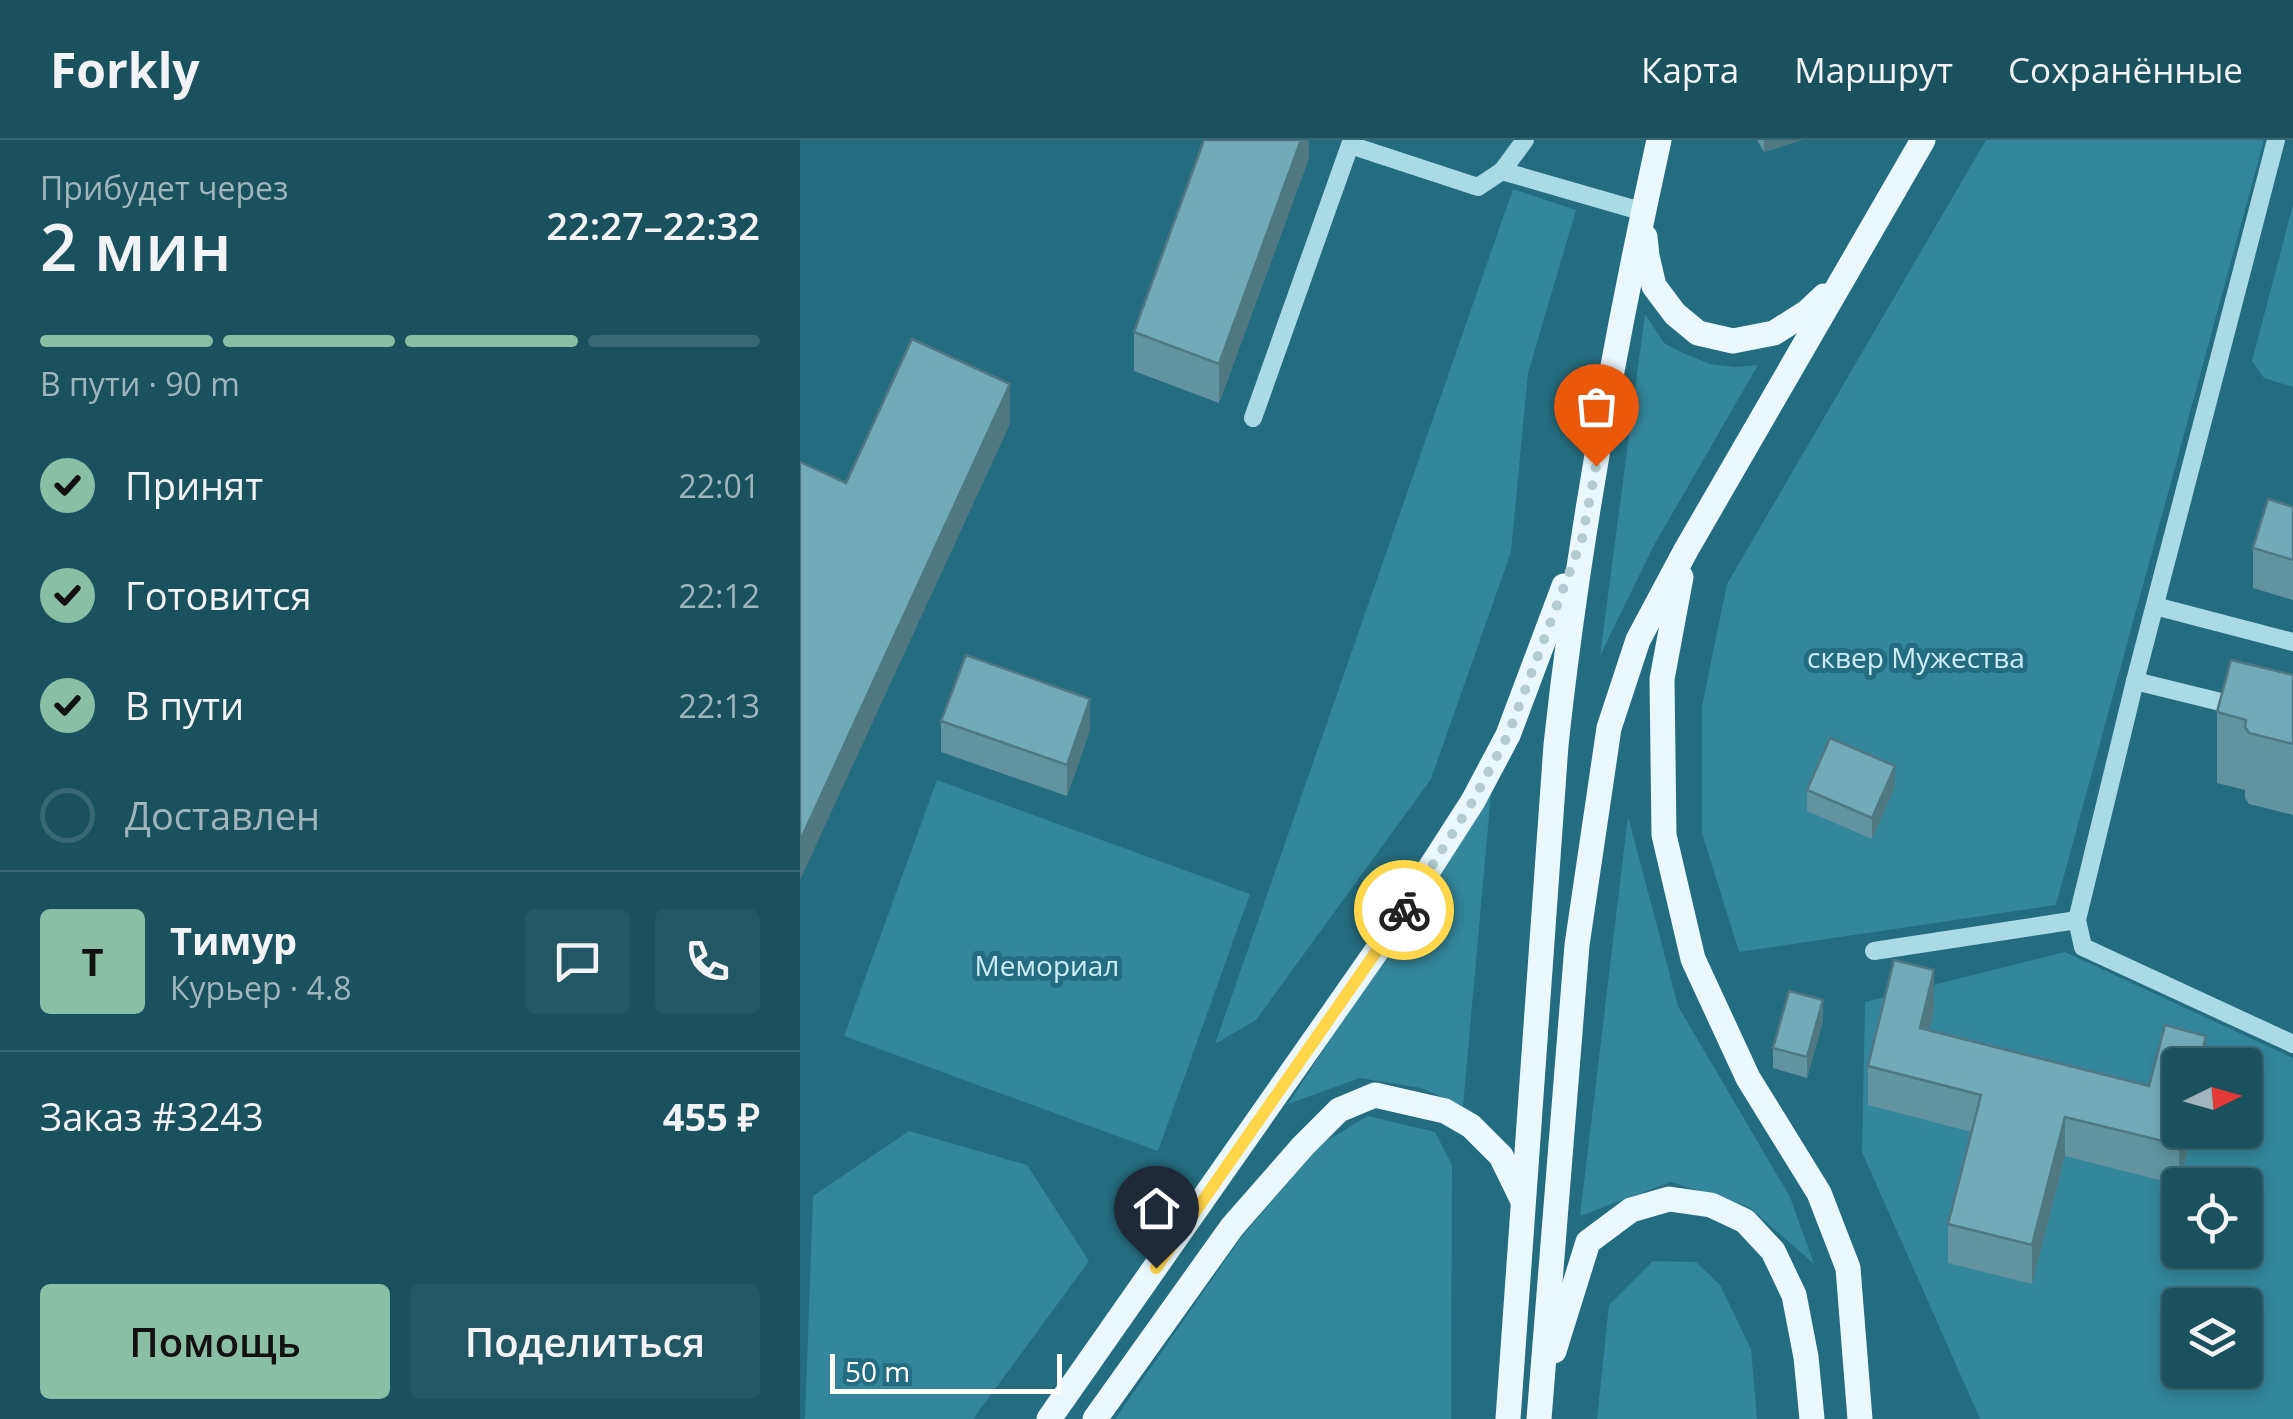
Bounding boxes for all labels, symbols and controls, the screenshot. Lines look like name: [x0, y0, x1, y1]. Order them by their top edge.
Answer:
text: Forkly: [50, 37, 200, 102]
text: Карта: [1641, 46, 1739, 93]
text: Маршрут: [1794, 46, 1953, 93]
text: Сохранённые: [2008, 46, 2243, 93]
text: Прибудет через: [40, 166, 288, 209]
text: 22:27–22:32: [546, 199, 760, 251]
text: 2 мин: [40, 202, 232, 290]
text: В пути · 90 m: [40, 362, 240, 405]
pin: [1554, 364, 1639, 467]
icon: bag: [1569, 379, 1624, 434]
icon: check: [40, 458, 95, 513]
text: Принят: [125, 459, 263, 511]
text: 22:01: [678, 464, 760, 507]
icon: check: [40, 568, 95, 623]
text: Готовится: [125, 569, 311, 621]
text: 22:12: [678, 574, 760, 617]
park label: сквер Мужества: [1807, 638, 2025, 676]
icon: check: [40, 678, 95, 733]
text: В пути: [125, 679, 244, 731]
text: 22:13: [678, 684, 760, 727]
text: Доставлен: [125, 789, 320, 841]
courier: [1354, 860, 1454, 960]
icon: bike: [1377, 883, 1432, 938]
button: chat: [525, 909, 630, 1014]
button: phone: [655, 909, 760, 1014]
text: Тимур: [170, 914, 297, 966]
text: Т: [81, 935, 104, 987]
park label: Мемориал: [975, 946, 1119, 984]
text: Курьер · 4.8: [170, 966, 352, 1009]
north arrow: [2162, 1048, 2262, 1148]
map controls: [2162, 1048, 2262, 1388]
text: Заказ #3243: [40, 1090, 264, 1142]
text: 455 ₽: [663, 1090, 760, 1142]
pin: [1114, 1166, 1199, 1269]
button: locate: [2162, 1168, 2262, 1268]
icon: home: [1129, 1181, 1184, 1236]
button: Помощь: [40, 1284, 390, 1399]
button: Поделиться: [410, 1284, 760, 1399]
button: layers: [2162, 1288, 2262, 1388]
scale bar: [830, 1349, 1062, 1394]
text: 50 m: [845, 1352, 910, 1390]

